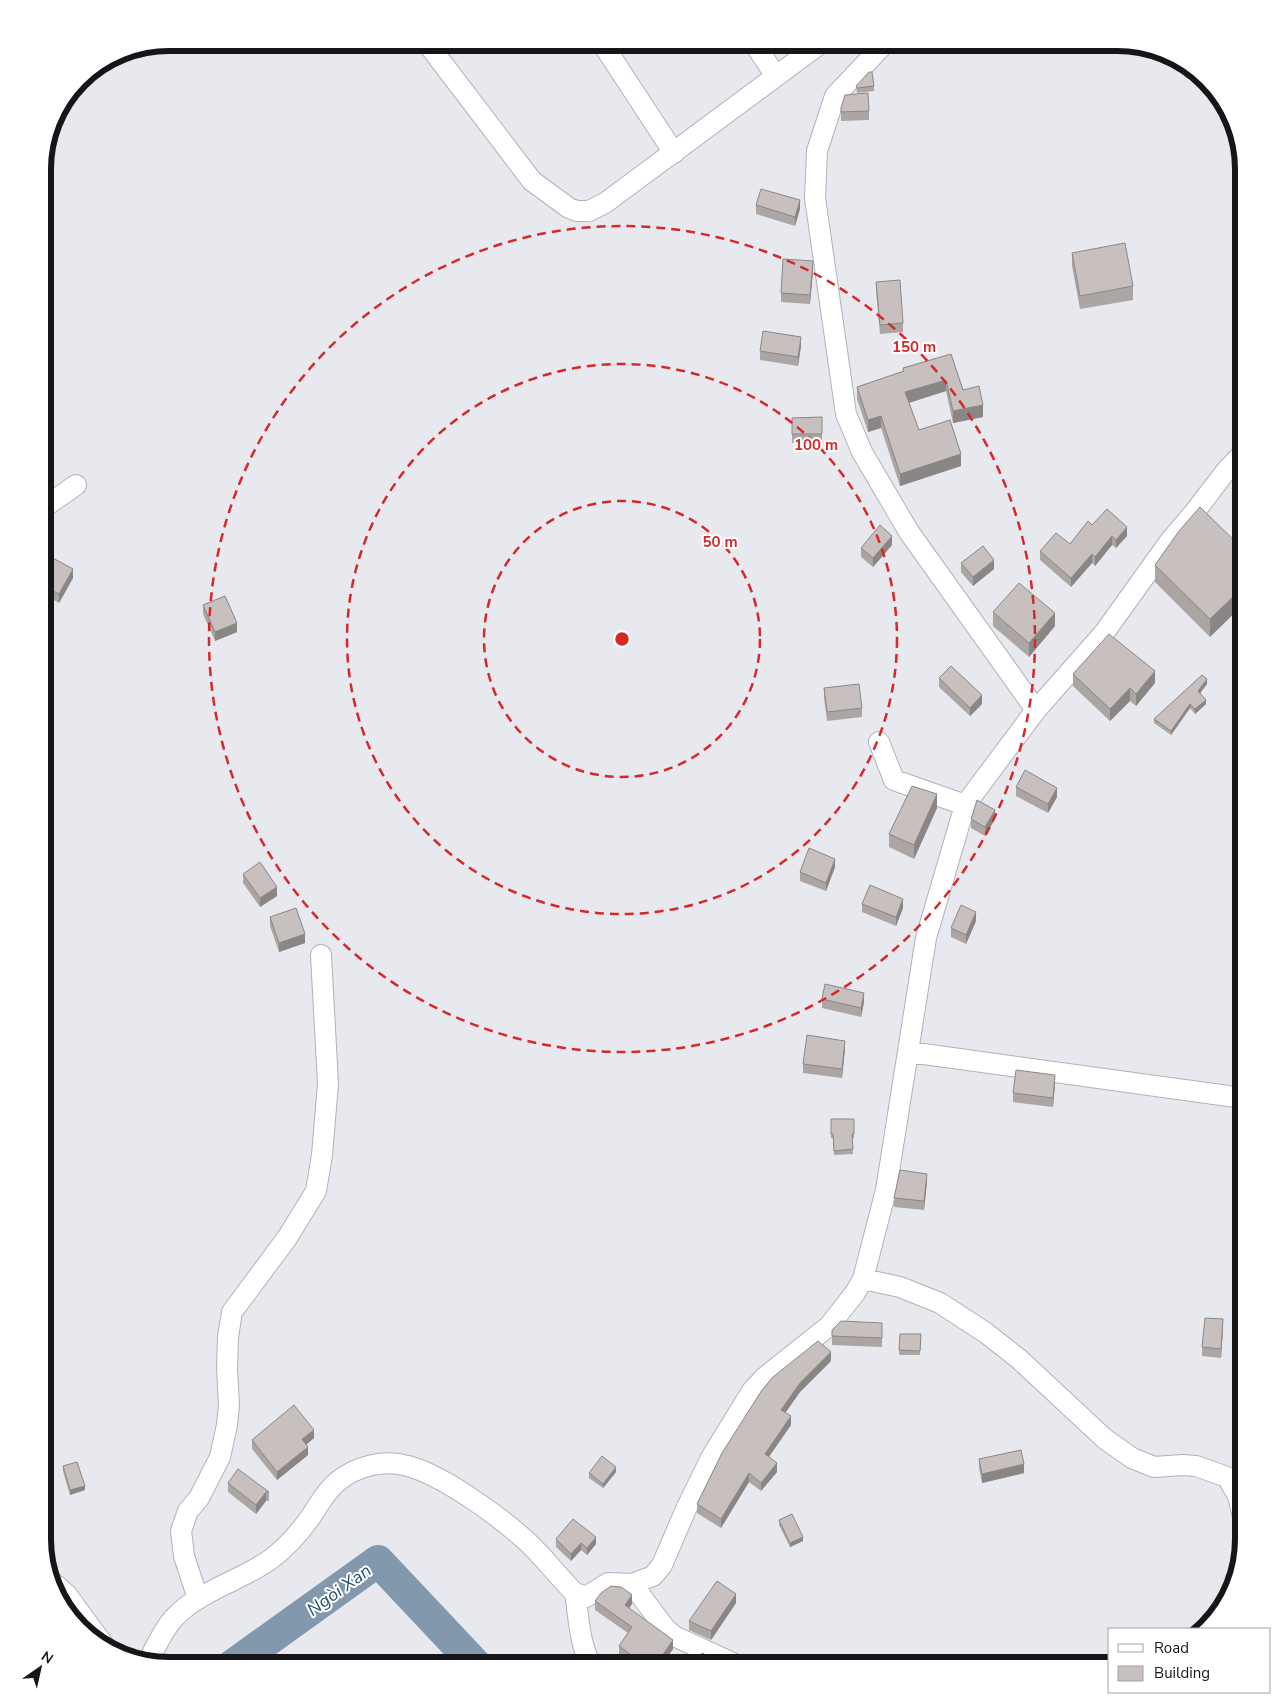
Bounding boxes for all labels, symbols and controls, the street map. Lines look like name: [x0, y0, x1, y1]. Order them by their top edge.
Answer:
text: 150 m: [892, 337, 936, 357]
text: 100 m: [794, 435, 838, 455]
text: 50 m: [702, 532, 738, 552]
centre of rings: [613, 630, 631, 648]
water label: Ngòi Xan: [302, 1559, 376, 1621]
legend: [1108, 1628, 1271, 1693]
text: Road: [1154, 1638, 1189, 1658]
north arrow: [15, 1643, 65, 1693]
text: N: [37, 1647, 57, 1668]
text: Building: [1154, 1663, 1210, 1683]

